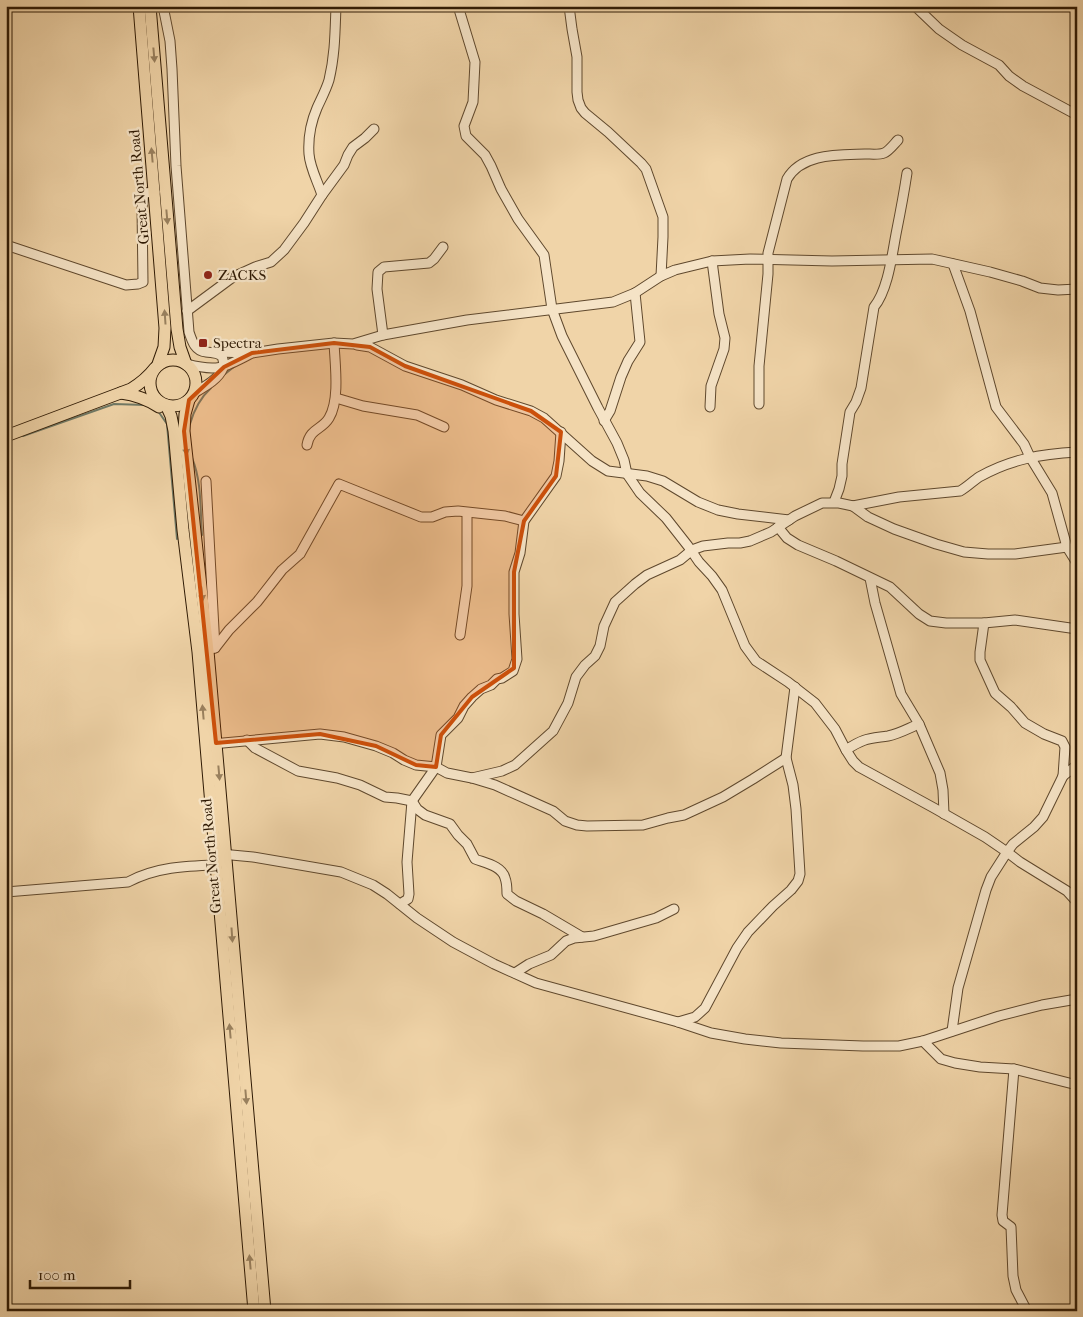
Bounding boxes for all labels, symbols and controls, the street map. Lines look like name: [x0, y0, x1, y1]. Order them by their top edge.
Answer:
one-way arrow: [150, 47, 158, 63]
street label: Great North Road: [125, 128, 153, 245]
one-way arrow: [148, 147, 156, 163]
one-way arrow: [164, 209, 172, 225]
place label: ZACKS: [218, 266, 266, 284]
marker: ZACKS: [202, 269, 214, 281]
one-way arrow: [160, 309, 168, 325]
place label: Spectra: [213, 334, 263, 352]
marker: Spectra: [197, 337, 209, 349]
one-way arrow: [182, 440, 190, 456]
one-way arrow: [198, 586, 206, 602]
one-way arrow: [199, 703, 207, 719]
one-way arrow: [215, 765, 223, 781]
street label: Great North Road: [197, 797, 225, 914]
one-way arrow: [229, 927, 237, 943]
one-way arrow: [226, 1022, 234, 1038]
one-way arrow: [242, 1089, 250, 1105]
one-way arrow: [246, 1254, 254, 1270]
scale bar: [30, 1257, 130, 1289]
text: 100 m: [38, 1266, 76, 1284]

